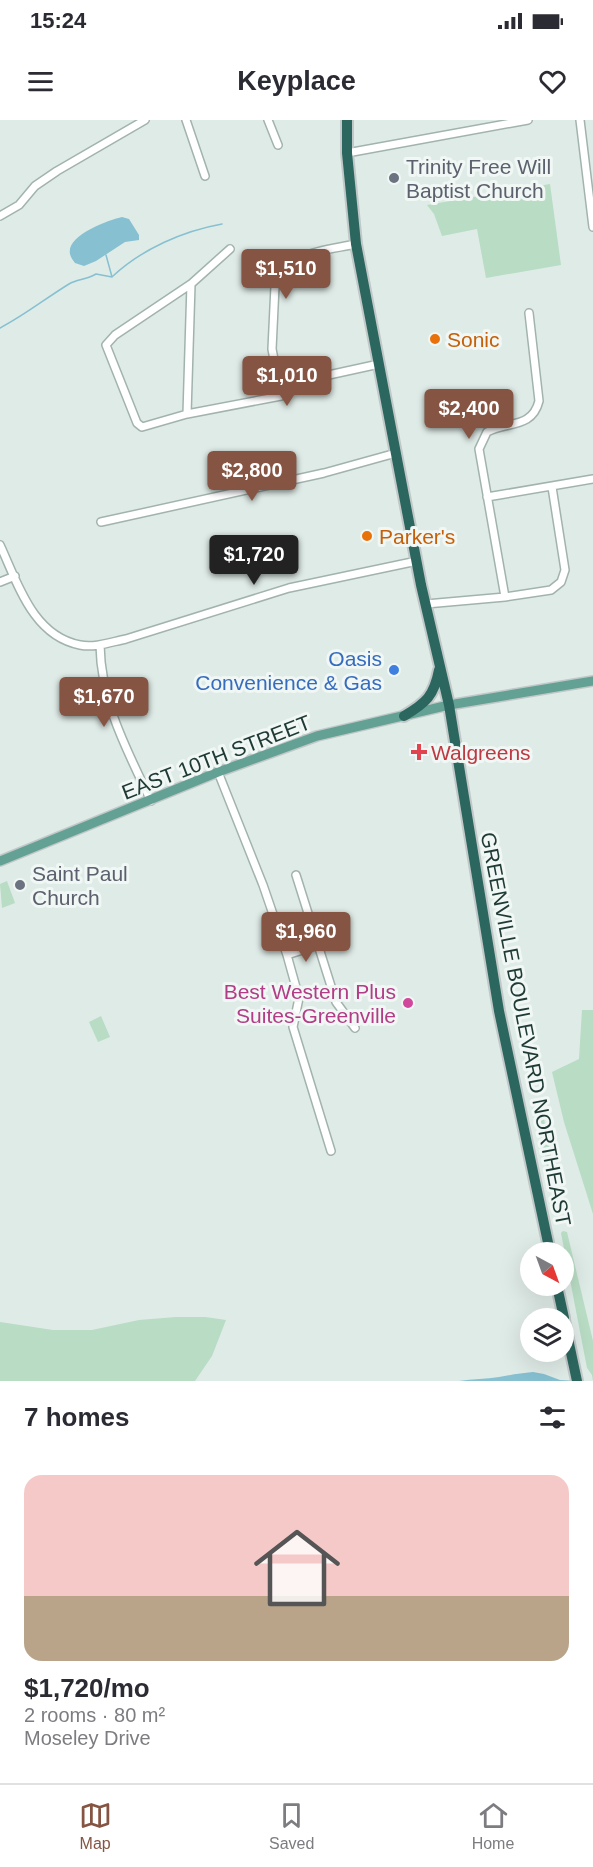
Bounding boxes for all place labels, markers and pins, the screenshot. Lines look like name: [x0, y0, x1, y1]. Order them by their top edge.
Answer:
place label: Trinity Free Will Baptist Church: [406, 155, 551, 202]
marker: Trinity Free Will Baptist Church: [387, 171, 401, 185]
pin: $1,510: [237, 249, 335, 300]
place label: Sonic: [447, 328, 500, 351]
marker: Sonic: [428, 332, 442, 346]
pin: $1,010: [238, 356, 336, 407]
pin: $2,400: [420, 389, 518, 440]
pin: $2,800: [203, 451, 301, 502]
place label: Parker's: [379, 525, 455, 548]
marker: Parker's: [360, 529, 374, 543]
pin: $1,720: [205, 535, 303, 586]
place label: Oasis Convenience & Gas: [195, 647, 382, 694]
marker: Oasis Convenience & Gas: [387, 663, 401, 677]
pin: $1,670: [55, 677, 153, 728]
place label: Walgreens: [431, 741, 531, 764]
marker: Walgreens: [412, 745, 426, 759]
place label: Saint Paul Church: [32, 862, 128, 909]
marker: Saint Paul Church: [13, 878, 27, 892]
pin: $1,960: [257, 912, 355, 963]
place label: Best Western Plus Suites-Greenville: [224, 980, 396, 1027]
marker: Best Western Plus Suites-Greenville: [401, 996, 415, 1010]

